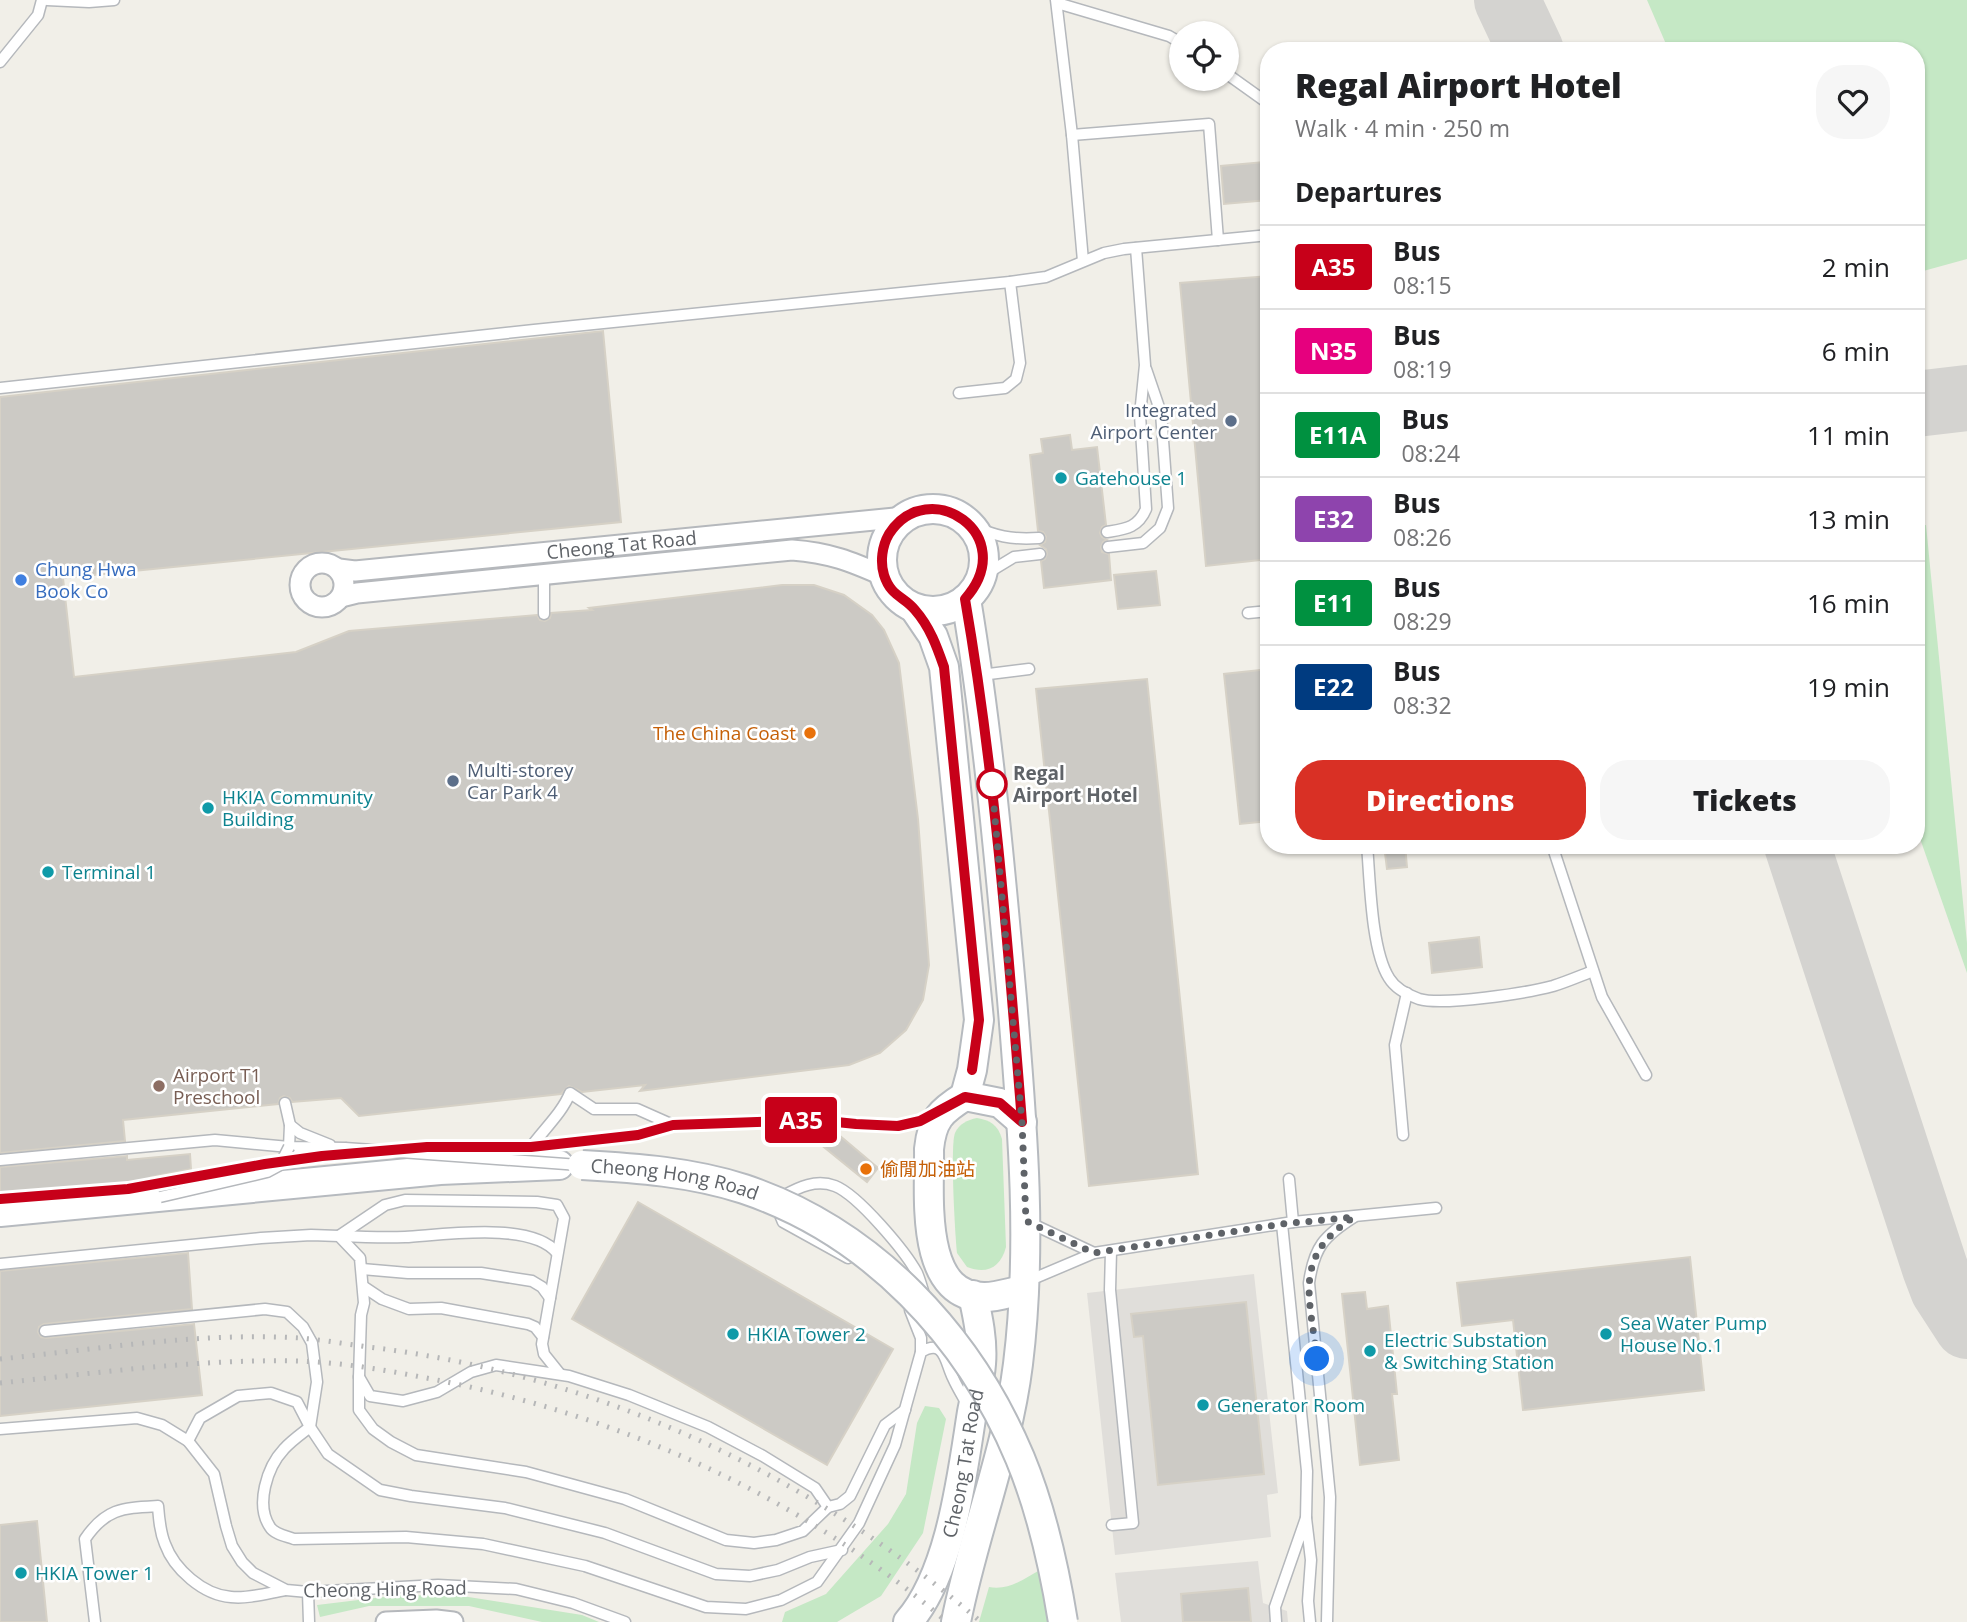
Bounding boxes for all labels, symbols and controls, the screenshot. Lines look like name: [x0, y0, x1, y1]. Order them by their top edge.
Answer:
map controls: [1169, 21, 1239, 91]
button: locate: [1169, 21, 1239, 91]
text: Regal Airport Hotel: [1295, 63, 1622, 108]
button: heart: [1816, 65, 1890, 139]
text: Walk · 4 min · 250 m: [1295, 112, 1510, 144]
text: Departures: [1295, 174, 1442, 210]
text: Bus: [1393, 233, 1440, 269]
text: 2 min: [1822, 249, 1890, 285]
text: A35: [1311, 250, 1356, 283]
text: 08:15: [1393, 269, 1452, 301]
text: Bus: [1393, 317, 1440, 353]
text: 6 min: [1822, 333, 1890, 369]
text: N35: [1310, 334, 1357, 367]
text: 08:19: [1393, 353, 1452, 385]
place label: Integrated Airport Center: [1090, 397, 1217, 445]
text: Bus: [1401, 401, 1449, 437]
marker: Integrated Airport Center: [1223, 413, 1239, 429]
text: 11 min: [1807, 417, 1890, 453]
text: E11A: [1309, 418, 1366, 451]
text: 08:24: [1401, 437, 1460, 469]
place label: Gatehouse 1: [1075, 465, 1187, 491]
marker: Gatehouse 1: [1053, 470, 1069, 486]
text: Bus: [1393, 485, 1440, 521]
text: 13 min: [1807, 501, 1890, 537]
text: E32: [1313, 502, 1354, 535]
text: 08:26: [1393, 521, 1452, 553]
street label: Cheong Tat Road: [545, 525, 698, 565]
place label: Chung Hwa Book Co: [35, 556, 136, 604]
text: Bus: [1393, 569, 1440, 605]
marker: Chung Hwa Book Co: [13, 572, 29, 588]
text: 16 min: [1807, 585, 1890, 621]
text: E11: [1313, 586, 1354, 619]
text: 08:29: [1393, 605, 1452, 637]
text: Bus: [1393, 653, 1440, 689]
text: 19 min: [1807, 669, 1890, 705]
text: E22: [1313, 670, 1354, 703]
text: 08:32: [1393, 689, 1452, 721]
place label: The China Coast: [653, 720, 796, 746]
marker: The China Coast: [802, 725, 818, 741]
place label: Multi-storey Car Park 4: [467, 757, 574, 805]
place label: Regal Airport Hotel: [1013, 760, 1138, 808]
button: Directions: [1295, 760, 1586, 840]
button: Tickets: [1600, 760, 1890, 840]
marker: Regal Airport Hotel: [977, 769, 1007, 799]
marker: Multi-storey Car Park 4: [445, 773, 461, 789]
place label: HKIA Community Building: [222, 784, 373, 832]
marker: HKIA Community Building: [200, 800, 216, 816]
place label: Terminal 1: [62, 859, 156, 885]
marker: Terminal 1: [40, 864, 56, 880]
place label: Airport T1 Preschool: [173, 1062, 261, 1110]
marker: Airport T1 Preschool: [151, 1078, 167, 1094]
line badge: A35: [761, 1097, 841, 1143]
text: A35: [779, 1103, 823, 1136]
street label: Cheong Hong Road: [590, 1153, 763, 1206]
place label: 偷閒加油站: [880, 1156, 975, 1182]
marker: 偷閒加油站: [858, 1161, 874, 1177]
place label: Sea Water Pump House No.1: [1620, 1310, 1767, 1358]
place label: HKIA Tower 2: [747, 1321, 866, 1347]
marker: HKIA Tower 2: [725, 1326, 741, 1342]
marker: Sea Water Pump House No.1: [1598, 1326, 1614, 1342]
place label: Electric Substation & Switching Station: [1384, 1327, 1554, 1375]
your location: [1299, 1341, 1334, 1376]
marker: Electric Substation & Switching Station: [1362, 1343, 1378, 1359]
street label: Cheong Tat Road: [936, 1386, 990, 1541]
place label: Generator Room: [1217, 1392, 1365, 1418]
marker: Generator Room: [1195, 1397, 1211, 1413]
place label: HKIA Tower 1: [35, 1560, 154, 1586]
marker: HKIA Tower 1: [13, 1565, 29, 1581]
street label: Cheong Hing Road: [303, 1575, 467, 1603]

